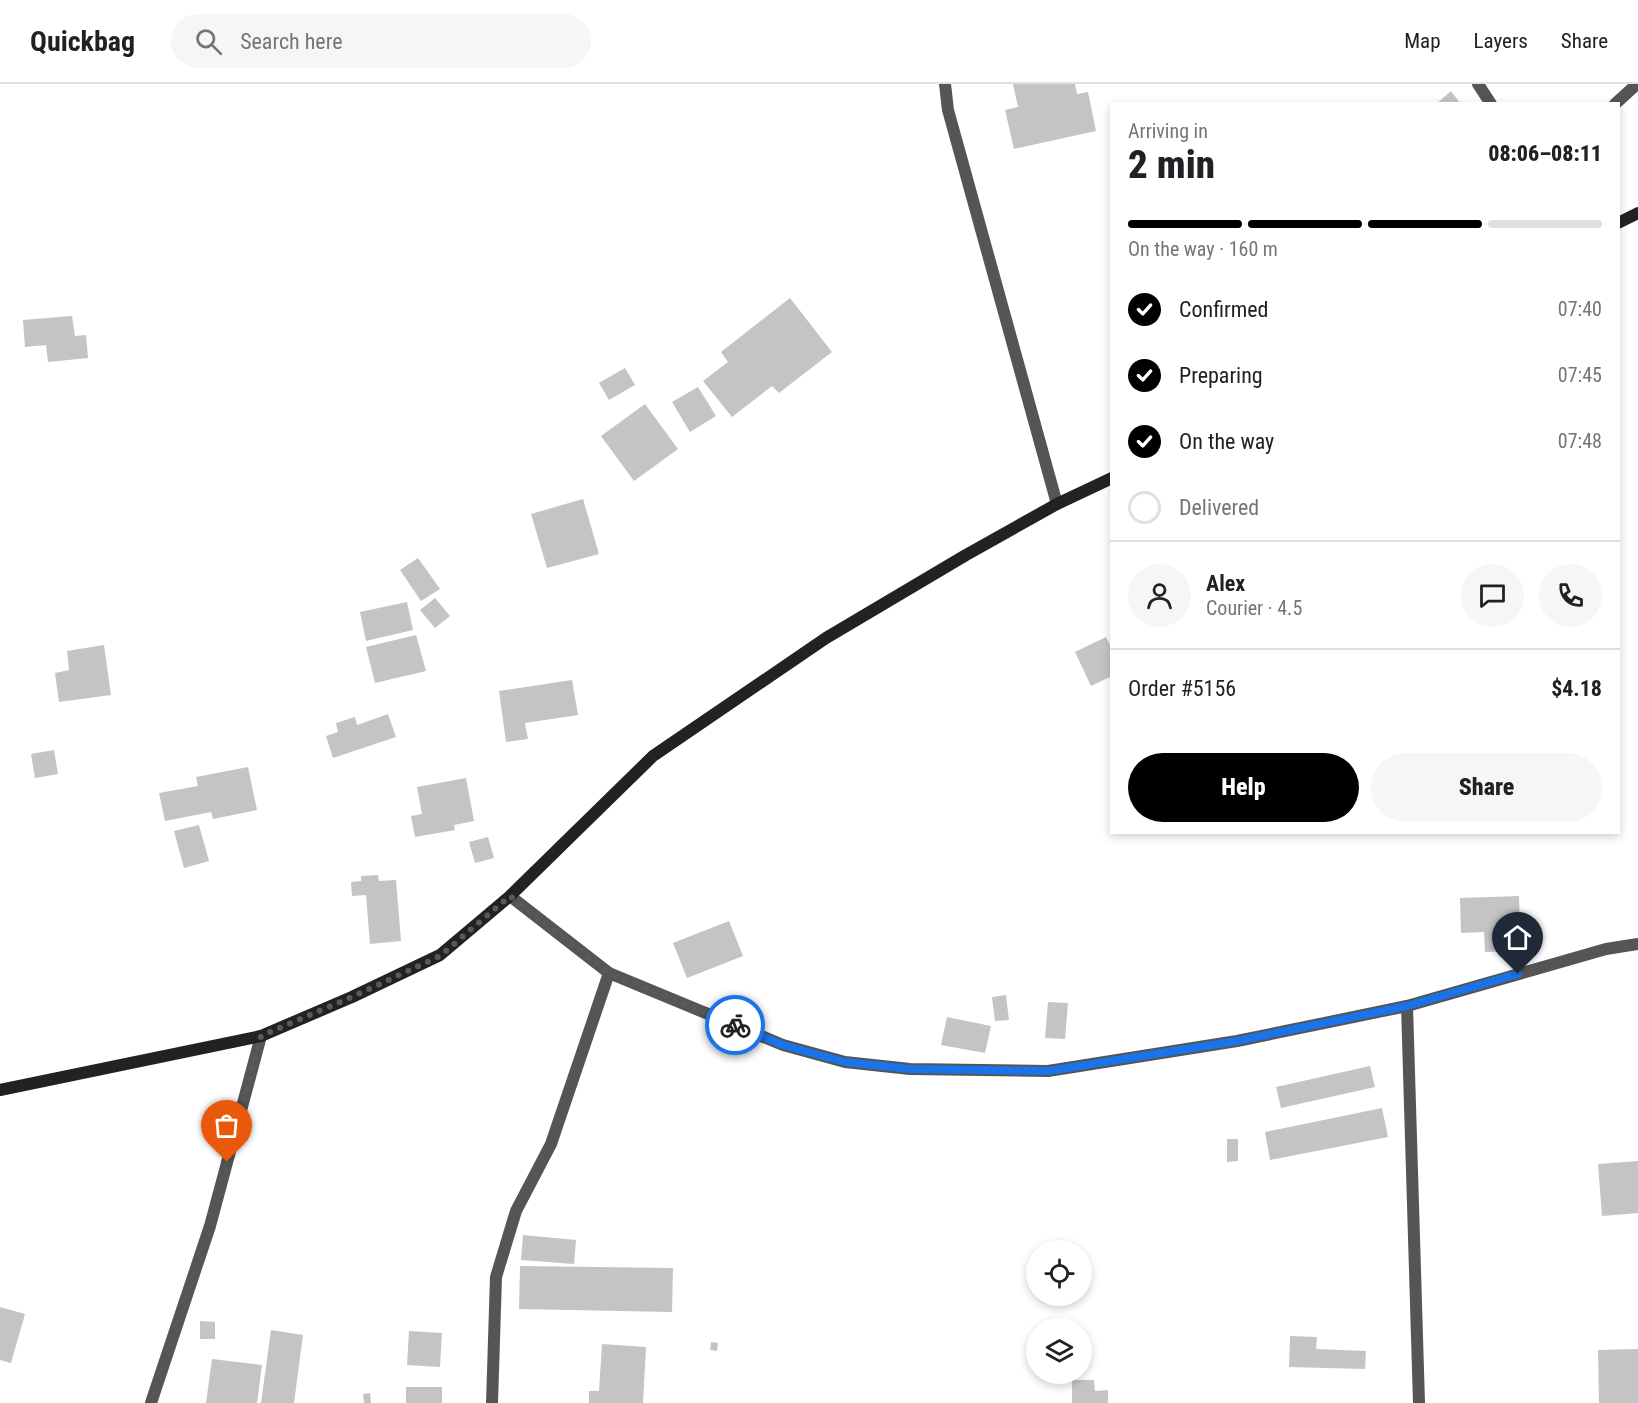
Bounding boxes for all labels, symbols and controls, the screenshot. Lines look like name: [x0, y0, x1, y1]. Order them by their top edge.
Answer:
search box: [171, 14, 591, 68]
text: Quickbag: [30, 25, 135, 58]
icon: search: [192, 25, 225, 58]
text: Search here: [240, 29, 342, 54]
text: Map: [1404, 29, 1441, 53]
text: Layers: [1474, 29, 1528, 53]
text: Share: [1561, 29, 1608, 53]
text: Arriving in: [1128, 119, 1208, 143]
text: 08:06–08:11: [1488, 141, 1602, 166]
text: 2 min: [1128, 142, 1215, 188]
text: On the way · 160 m: [1128, 237, 1278, 261]
icon: check: [1128, 293, 1161, 326]
text: Confirmed: [1179, 297, 1268, 322]
text: 07:40: [1558, 297, 1602, 321]
icon: check: [1128, 359, 1161, 392]
text: Preparing: [1179, 363, 1263, 388]
text: 07:45: [1558, 363, 1602, 387]
icon: check: [1128, 425, 1161, 458]
text: On the way: [1179, 429, 1274, 454]
text: 07:48: [1558, 429, 1602, 453]
text: Delivered: [1179, 495, 1259, 520]
button: person: [1128, 564, 1191, 627]
button: chat: [1461, 564, 1524, 627]
button: phone: [1539, 564, 1602, 627]
text: Alex: [1206, 571, 1245, 596]
text: Courier · 4.5: [1206, 596, 1302, 620]
text: Order #5156: [1128, 676, 1236, 701]
text: $4.18: [1551, 676, 1602, 701]
button: Help: [1128, 753, 1359, 822]
button: Share: [1371, 753, 1602, 822]
pin: [1492, 912, 1543, 974]
icon: home: [1501, 921, 1534, 954]
courier: [705, 995, 765, 1055]
icon: bike: [719, 1009, 752, 1042]
pin: [201, 1100, 252, 1162]
icon: bag: [210, 1109, 243, 1142]
map controls: [1026, 1240, 1092, 1384]
button: locate: [1026, 1240, 1092, 1306]
button: layers: [1026, 1318, 1092, 1384]

